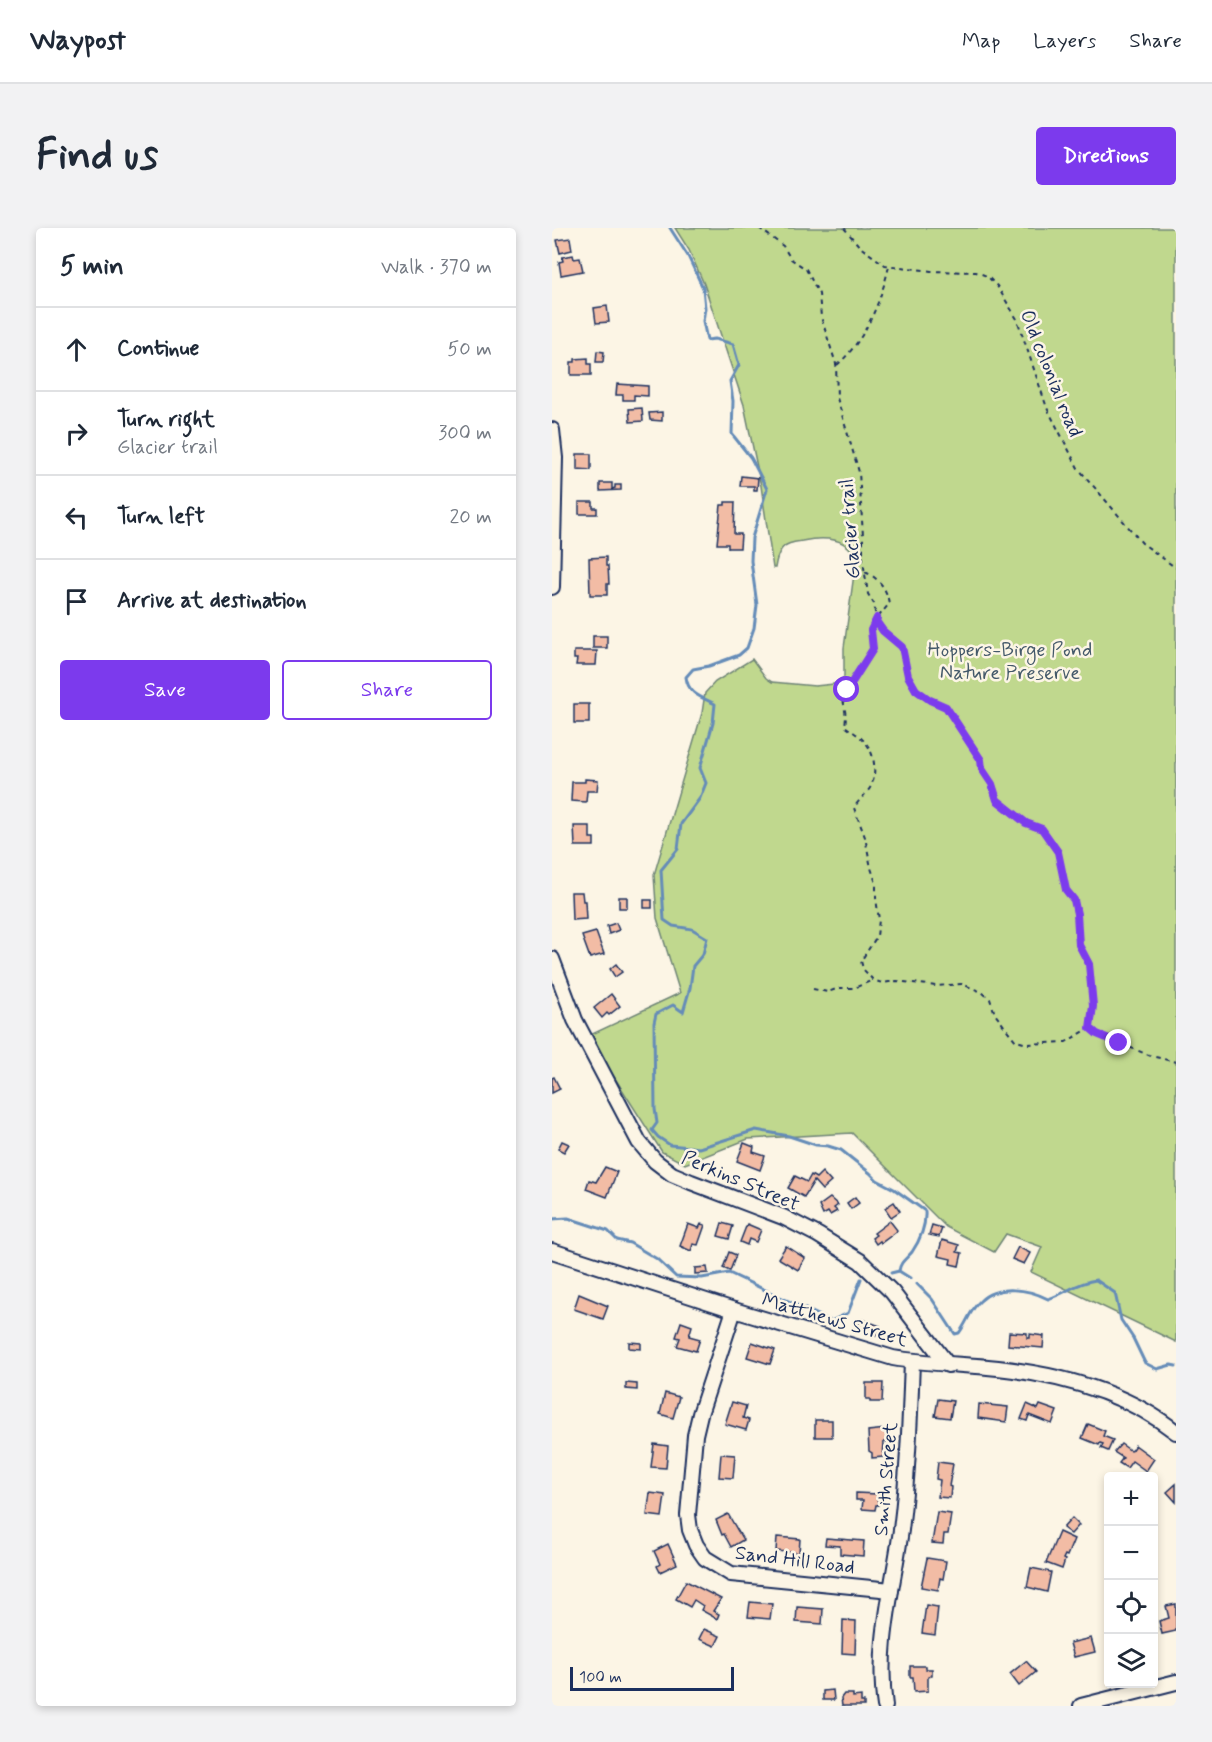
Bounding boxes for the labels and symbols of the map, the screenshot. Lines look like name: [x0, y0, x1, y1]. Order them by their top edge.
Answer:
street label: Old colonial road: [1013, 306, 1088, 441]
street label: Glacier trail: [834, 478, 867, 580]
park label: Hoppers-Birge Pond Nature Preserve: [928, 637, 1092, 687]
route start: [833, 676, 859, 702]
route end: [1105, 1029, 1131, 1055]
street label: Perkins Street: [677, 1144, 804, 1218]
street label: Matthews Street: [759, 1287, 911, 1354]
street label: Smith Street: [868, 1421, 905, 1537]
street label: Sand Hill Road: [733, 1540, 856, 1581]
scale bar: [570, 1664, 734, 1692]

